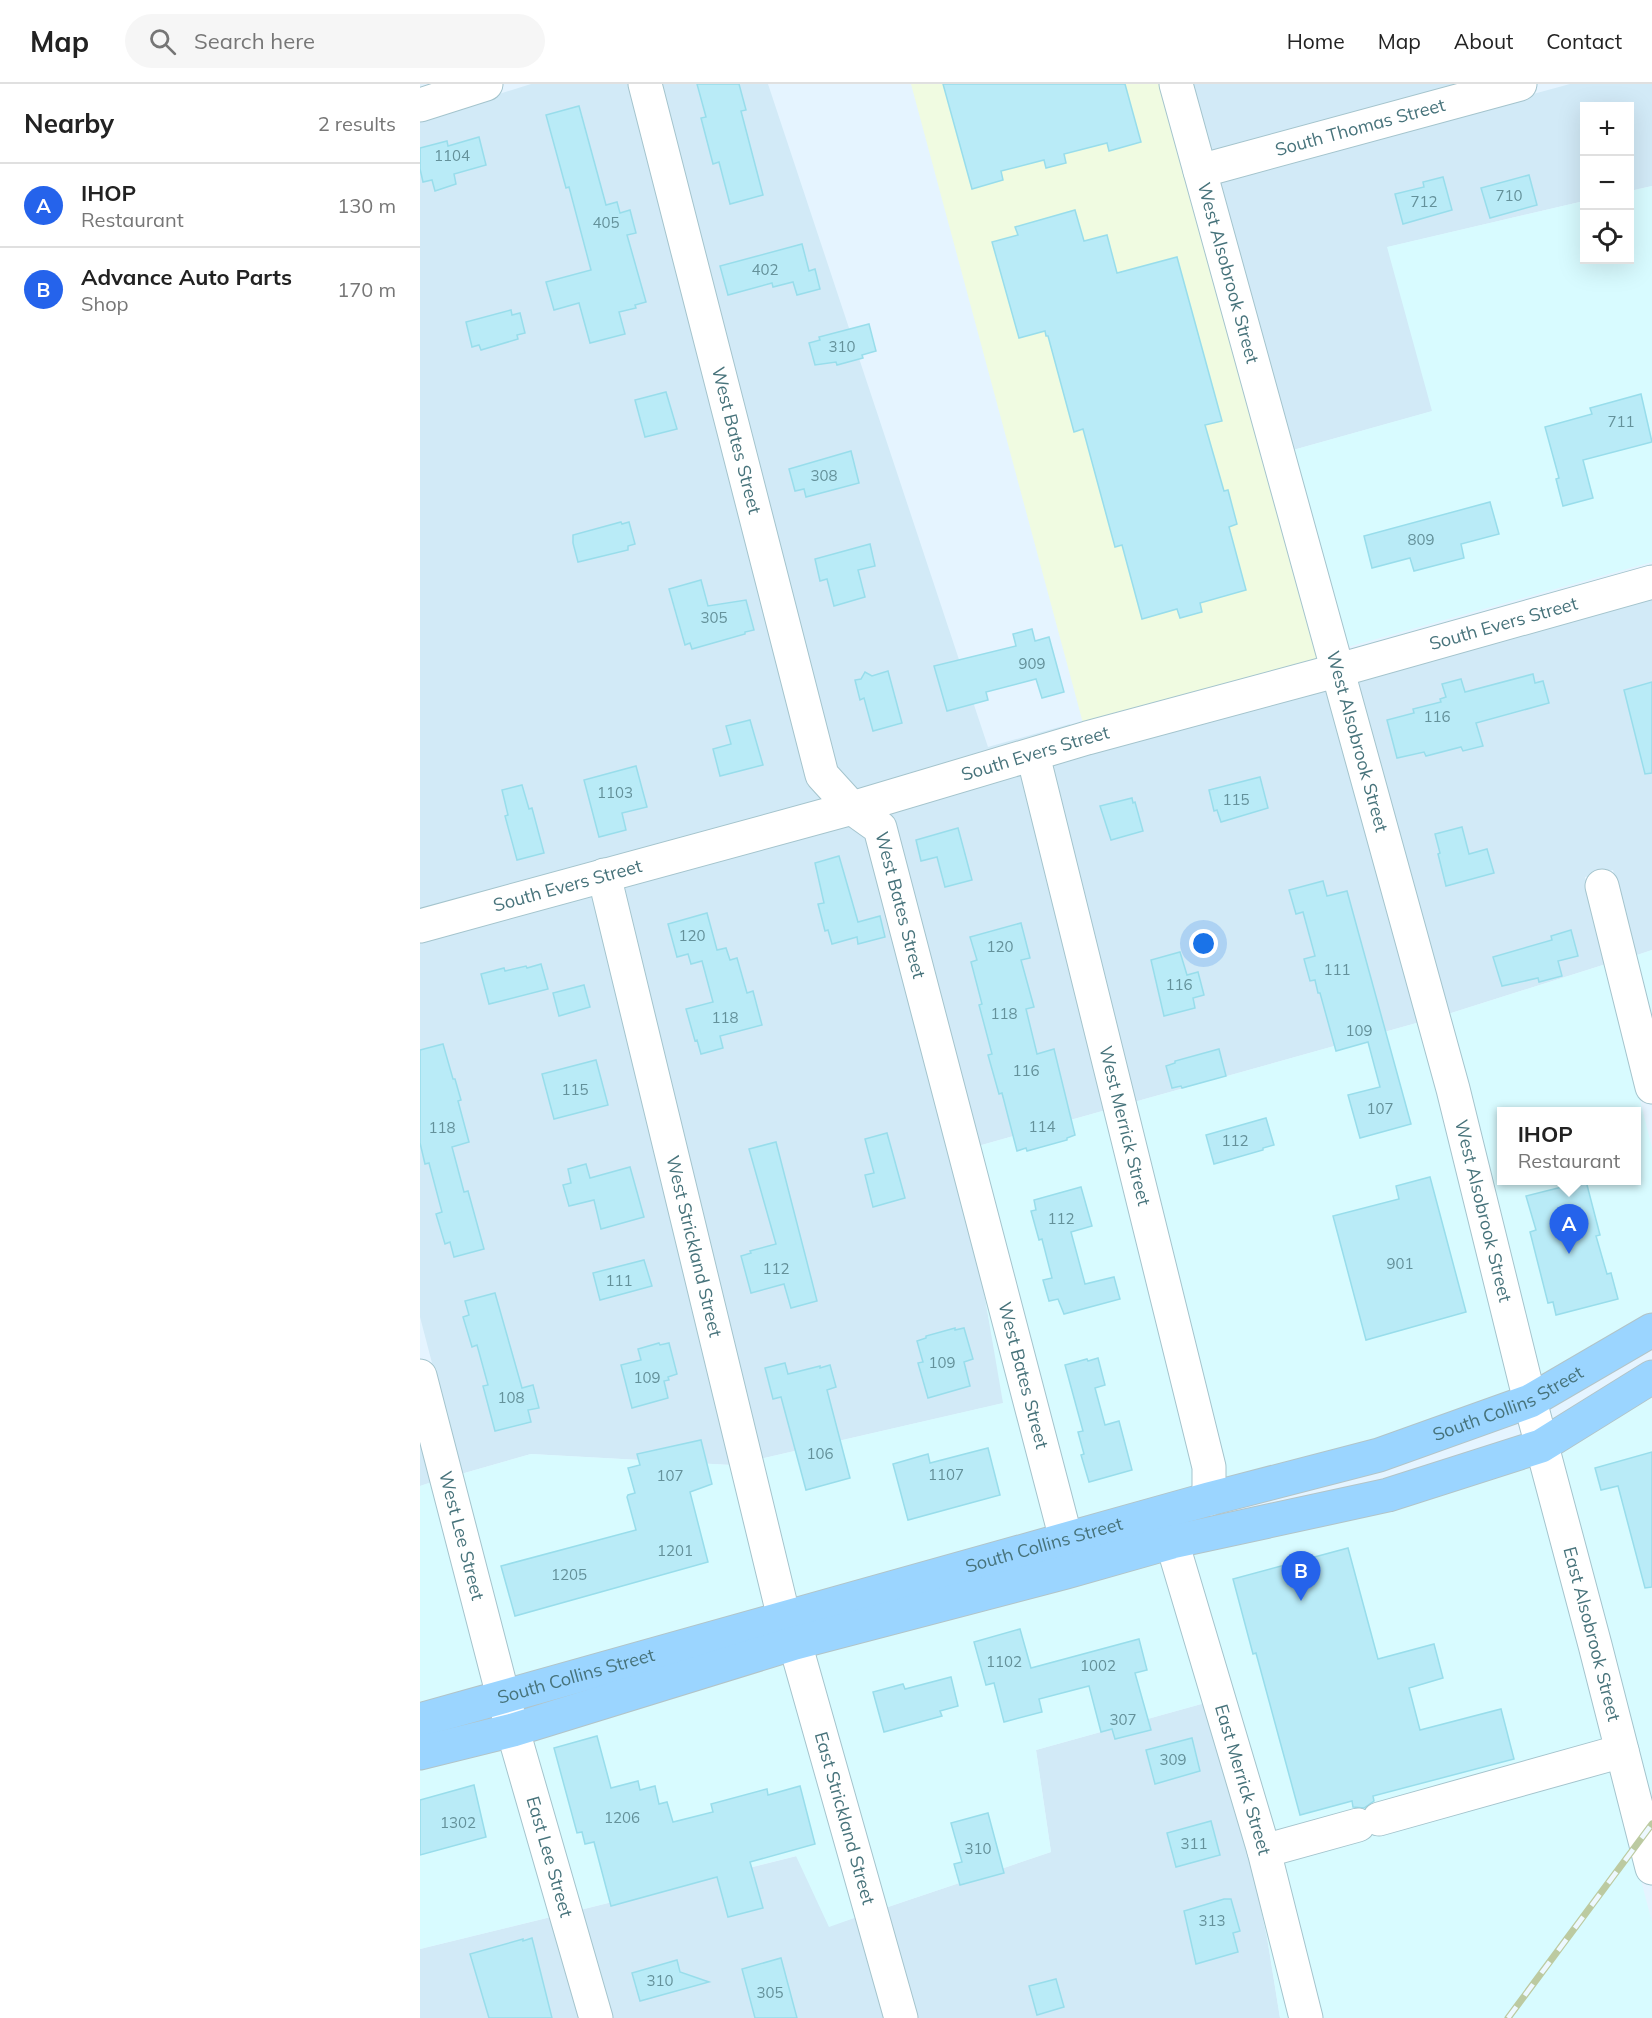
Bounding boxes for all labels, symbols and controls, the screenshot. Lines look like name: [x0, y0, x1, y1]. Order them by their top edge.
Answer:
search box: [125, 14, 545, 68]
text: Map: [30, 24, 89, 59]
icon: search: [146, 25, 179, 58]
text: Search here: [194, 27, 315, 55]
text: Home: [1287, 28, 1345, 54]
text: Map: [1378, 28, 1421, 54]
text: About: [1454, 28, 1513, 54]
text: Contact: [1546, 28, 1622, 54]
street label: South Thomas Street: [1272, 93, 1448, 161]
map controls: [1580, 102, 1634, 264]
button: +: [1580, 102, 1634, 156]
text: Nearby: [24, 107, 114, 140]
text: 2 results: [318, 111, 396, 136]
house number: 1104: [434, 146, 470, 165]
button: −: [1580, 156, 1634, 210]
text: IHOP: [81, 179, 136, 207]
street label: West Alsobrook Street: [1193, 180, 1264, 366]
house number: 710: [1495, 186, 1523, 205]
house number: 712: [1410, 192, 1438, 211]
text: A: [36, 193, 51, 218]
text: 130 m: [337, 193, 396, 218]
text: Restaurant: [81, 207, 184, 232]
button: locate: [1580, 210, 1634, 264]
house number: 405: [592, 213, 620, 232]
house number: 402: [751, 260, 779, 279]
text: Advance Auto Parts: [81, 263, 292, 291]
text: B: [37, 277, 50, 302]
text: 170 m: [337, 277, 396, 302]
text: Shop: [81, 291, 129, 316]
house number: 310: [828, 337, 856, 356]
street label: West Bates Street: [707, 364, 767, 516]
house number: 711: [1607, 412, 1635, 431]
house number: 308: [810, 466, 838, 485]
house number: 809: [1407, 530, 1435, 549]
street label: South Evers Street: [1427, 591, 1580, 655]
house number: 305: [700, 608, 728, 627]
street label: West Alsobrook Street: [1322, 648, 1394, 835]
house number: 909: [1018, 654, 1046, 673]
house number: 116: [1423, 707, 1451, 726]
street label: South Evers Street: [958, 721, 1112, 786]
house number: 1103: [597, 783, 633, 802]
house number: 115: [1222, 790, 1250, 809]
street label: West Bates Street: [870, 829, 931, 981]
street label: South Evers Street: [491, 854, 644, 916]
house number: 120: [678, 926, 706, 945]
your location: [1189, 929, 1218, 958]
house number: 120: [986, 937, 1014, 956]
house number: 111: [1323, 960, 1351, 979]
house number: 116: [1165, 975, 1193, 994]
house number: 118: [990, 1004, 1018, 1023]
house number: 118: [711, 1008, 739, 1027]
house number: 109: [1345, 1021, 1373, 1040]
street label: West Merrick Street: [1094, 1043, 1156, 1208]
house number: 116: [1012, 1061, 1040, 1080]
house number: 115: [561, 1080, 589, 1099]
house number: 107: [1366, 1099, 1394, 1118]
popup: [1497, 1107, 1641, 1185]
house number: 114: [1028, 1117, 1056, 1136]
street label: West Alsobrook Street: [1450, 1117, 1517, 1304]
house number: 118: [428, 1118, 456, 1137]
text: IHOP: [1518, 1120, 1573, 1148]
house number: 112: [1221, 1131, 1249, 1150]
text: Restaurant: [1518, 1148, 1620, 1173]
street label: West Strickland Street: [661, 1153, 728, 1339]
pin: A: [1550, 1204, 1588, 1254]
house number: 112: [1047, 1209, 1075, 1228]
house number: 901: [1386, 1254, 1414, 1273]
house number: 112: [762, 1259, 790, 1278]
house number: 111: [605, 1271, 633, 1290]
street label: West Bates Street: [993, 1299, 1054, 1451]
house number: 109: [928, 1353, 956, 1372]
street label: South Collins Street: [1429, 1361, 1587, 1446]
house number: 109: [633, 1368, 661, 1387]
house number: 108: [497, 1388, 525, 1407]
house number: 106: [806, 1444, 834, 1463]
house number: 1107: [928, 1465, 964, 1484]
house number: 107: [656, 1466, 684, 1485]
street label: West Lee Street: [434, 1469, 490, 1603]
street label: South Collins Street: [963, 1512, 1125, 1578]
house number: 1201: [657, 1541, 693, 1560]
street label: East Alsobrook Street: [1558, 1544, 1626, 1724]
pin: B: [1282, 1552, 1320, 1601]
house number: 1205: [551, 1565, 587, 1584]
street label: South Collins Street: [495, 1643, 657, 1709]
house number: 1102: [986, 1652, 1022, 1671]
house number: 1002: [1080, 1656, 1116, 1675]
street label: East Merrick Street: [1210, 1701, 1277, 1857]
house number: 307: [1109, 1710, 1137, 1729]
street label: East Strickland Street: [810, 1729, 880, 1907]
house number: 309: [1159, 1750, 1187, 1769]
street label: East Lee Street: [522, 1793, 578, 1920]
house number: 1206: [604, 1808, 640, 1827]
house number: 1302: [440, 1813, 476, 1832]
house number: 311: [1180, 1834, 1208, 1853]
house number: 310: [964, 1839, 992, 1858]
house number: 313: [1198, 1911, 1226, 1930]
house number: 310: [646, 1971, 674, 1990]
house number: 305: [756, 1983, 784, 2002]

